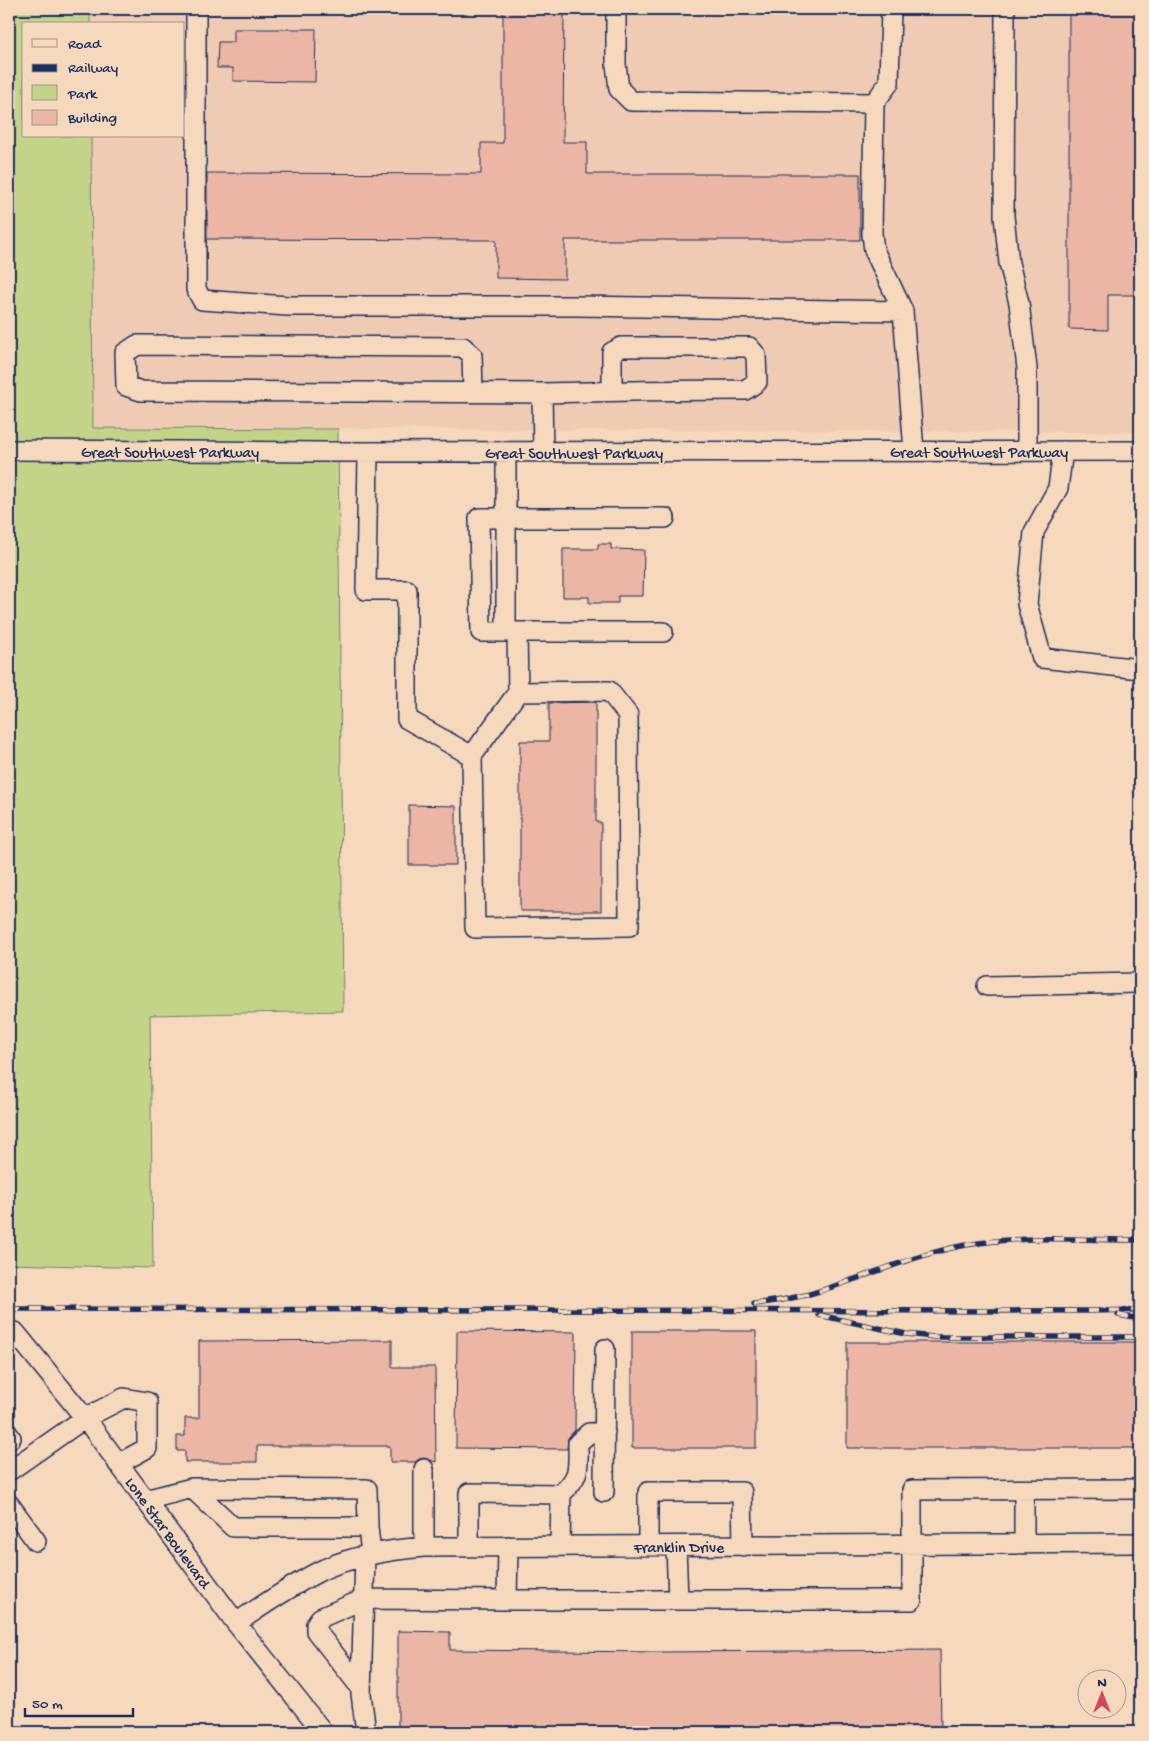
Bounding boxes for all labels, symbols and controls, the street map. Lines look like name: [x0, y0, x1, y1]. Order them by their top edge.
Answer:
legend: [22, 22, 185, 138]
text: Road: [68, 36, 102, 54]
text: Railway: [68, 60, 119, 78]
text: Park: [67, 86, 98, 104]
text: Building: [67, 110, 117, 128]
street label: Great Southwest Parkway: [81, 445, 259, 464]
street label: Great Southwest Parkway: [890, 445, 1068, 464]
street label: Great Southwest Parkway: [485, 446, 663, 465]
street label: Lone Star Boulevard: [119, 1475, 214, 1595]
street label: Franklin Drive: [633, 1540, 725, 1559]
north arrow: [1076, 1668, 1126, 1718]
text: N: [1097, 1675, 1107, 1692]
scale bar: [25, 1686, 132, 1718]
text: 50 m: [32, 1696, 63, 1714]

